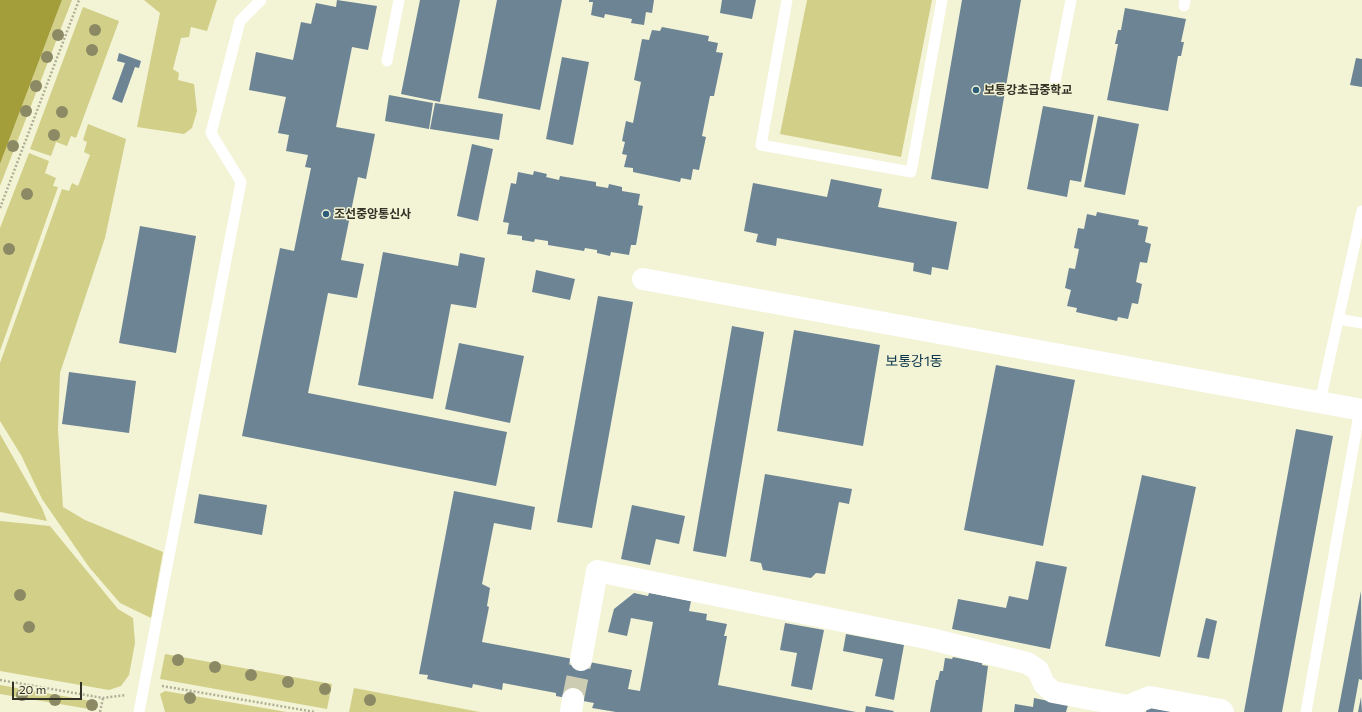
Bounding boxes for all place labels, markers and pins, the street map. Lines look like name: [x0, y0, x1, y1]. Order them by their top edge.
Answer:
place label: 보통강초급중학교: [984, 83, 1072, 97]
marker: 보통강초급중학교: [971, 85, 981, 95]
place label: 조선중앙통신사: [334, 207, 411, 221]
marker: 조선중앙통신사: [321, 209, 331, 219]

